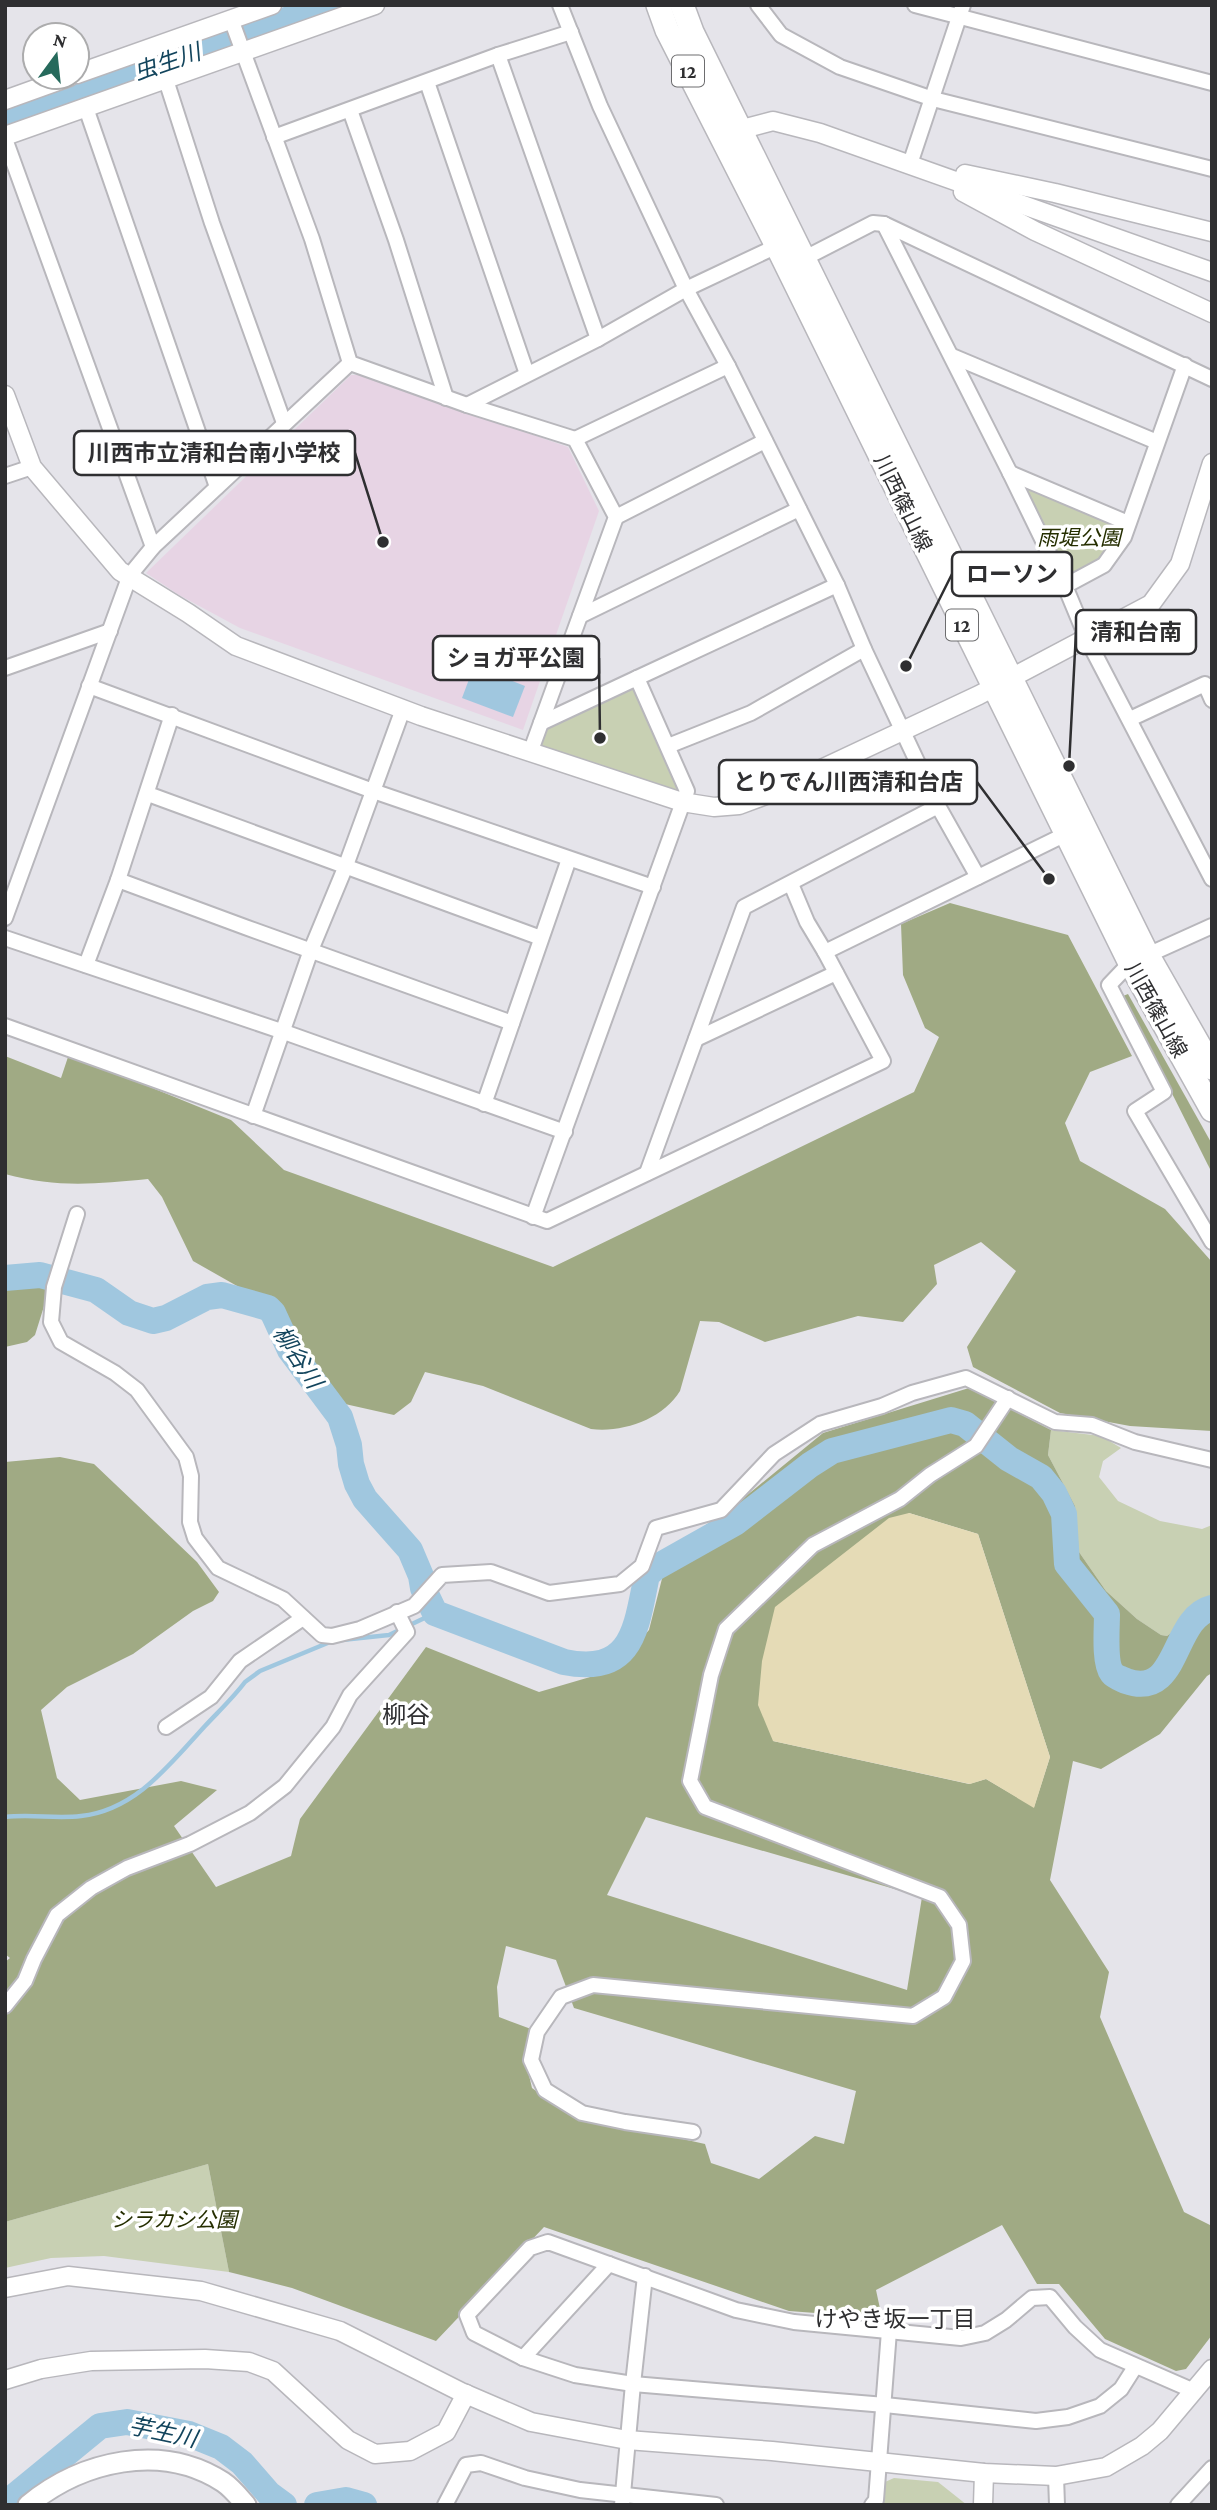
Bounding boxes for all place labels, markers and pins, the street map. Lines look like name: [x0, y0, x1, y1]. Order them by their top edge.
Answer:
callout: 川西市立清和台南小学校: [74, 431, 355, 475]
callout: ローソン: [952, 552, 1072, 596]
callout: 清和台南: [1076, 610, 1196, 654]
callout: ショガ平公園: [433, 636, 599, 680]
callout: とりでん川西清和台店: [719, 760, 977, 804]

